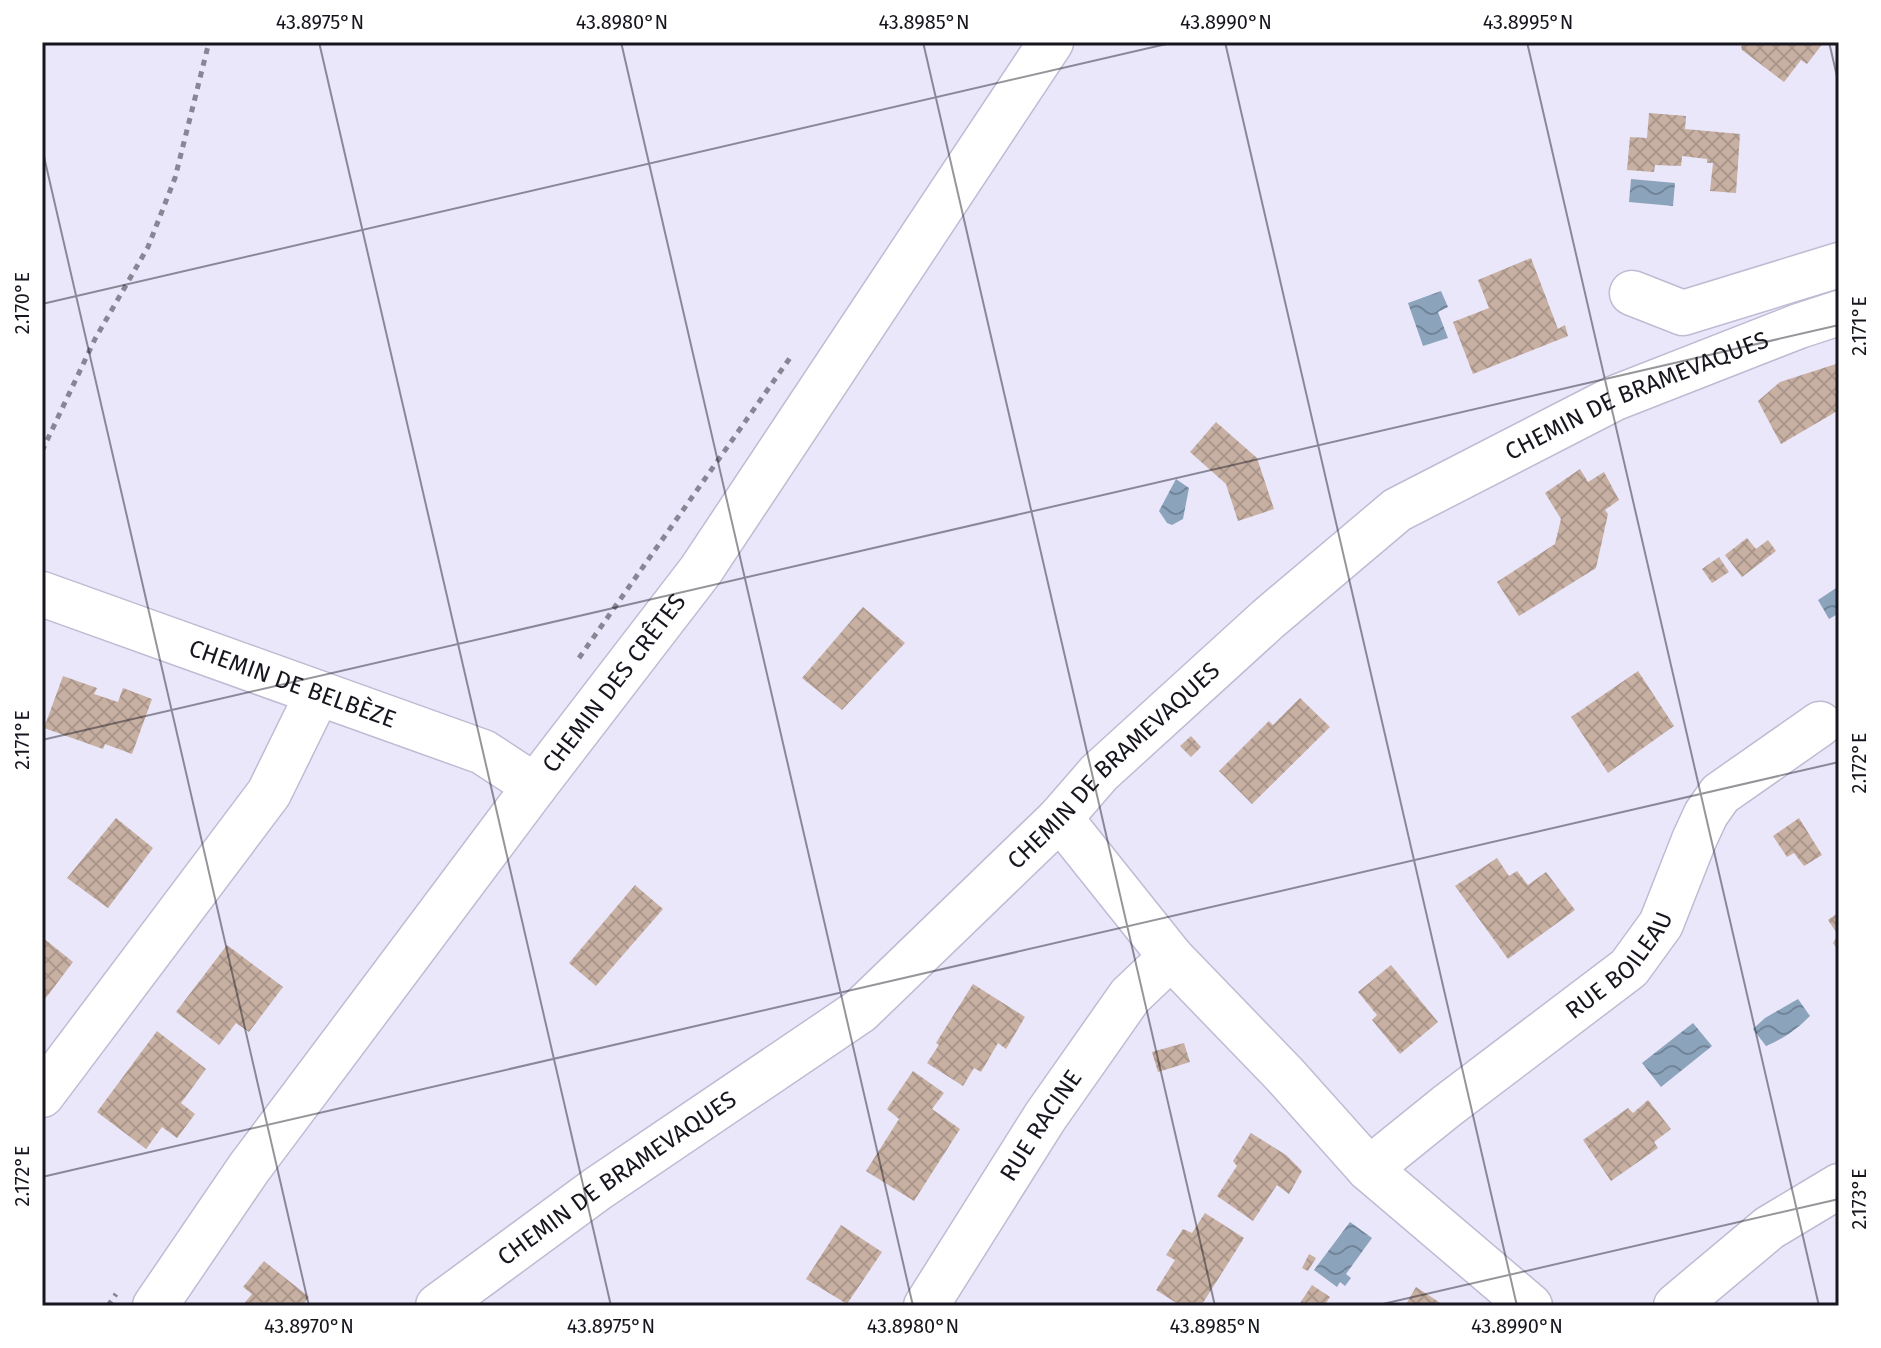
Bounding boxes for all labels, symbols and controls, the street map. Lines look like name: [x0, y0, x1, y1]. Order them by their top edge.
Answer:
text: 43.8975°N: [276, 10, 364, 34]
text: 43.8980°N: [576, 10, 668, 34]
text: 43.8985°N: [878, 10, 970, 34]
text: 43.8990°N: [1180, 10, 1272, 34]
text: 43.8995°N: [1483, 10, 1573, 34]
text: 2.170°E: [10, 272, 34, 334]
text: 2.171°E: [1847, 296, 1871, 356]
street label: CHEMIN DE BRAMEVAQUES: [1500, 325, 1772, 466]
street label: CHEMIN DES CRÊTES: [537, 588, 692, 778]
street label: CHEMIN DE BELBÈZE: [185, 634, 400, 734]
street label: CHEMIN DE BRAMEVAQUES: [1002, 656, 1225, 875]
text: 2.171°E: [10, 710, 34, 770]
text: 2.172°E: [1847, 733, 1871, 794]
street label: RUE BOILEAU: [1560, 908, 1678, 1025]
street label: RUE RACINE: [994, 1065, 1088, 1186]
street label: CHEMIN DE BRAMEVAQUES: [492, 1085, 742, 1271]
text: 2.172°E: [10, 1146, 34, 1207]
text: 2.173°E: [1847, 1168, 1871, 1230]
text: 43.8970°N: [264, 1314, 354, 1338]
text: 43.8975°N: [567, 1314, 655, 1338]
text: 43.8980°N: [867, 1314, 959, 1338]
text: 43.8985°N: [1169, 1314, 1261, 1338]
text: 43.8990°N: [1471, 1314, 1563, 1338]

